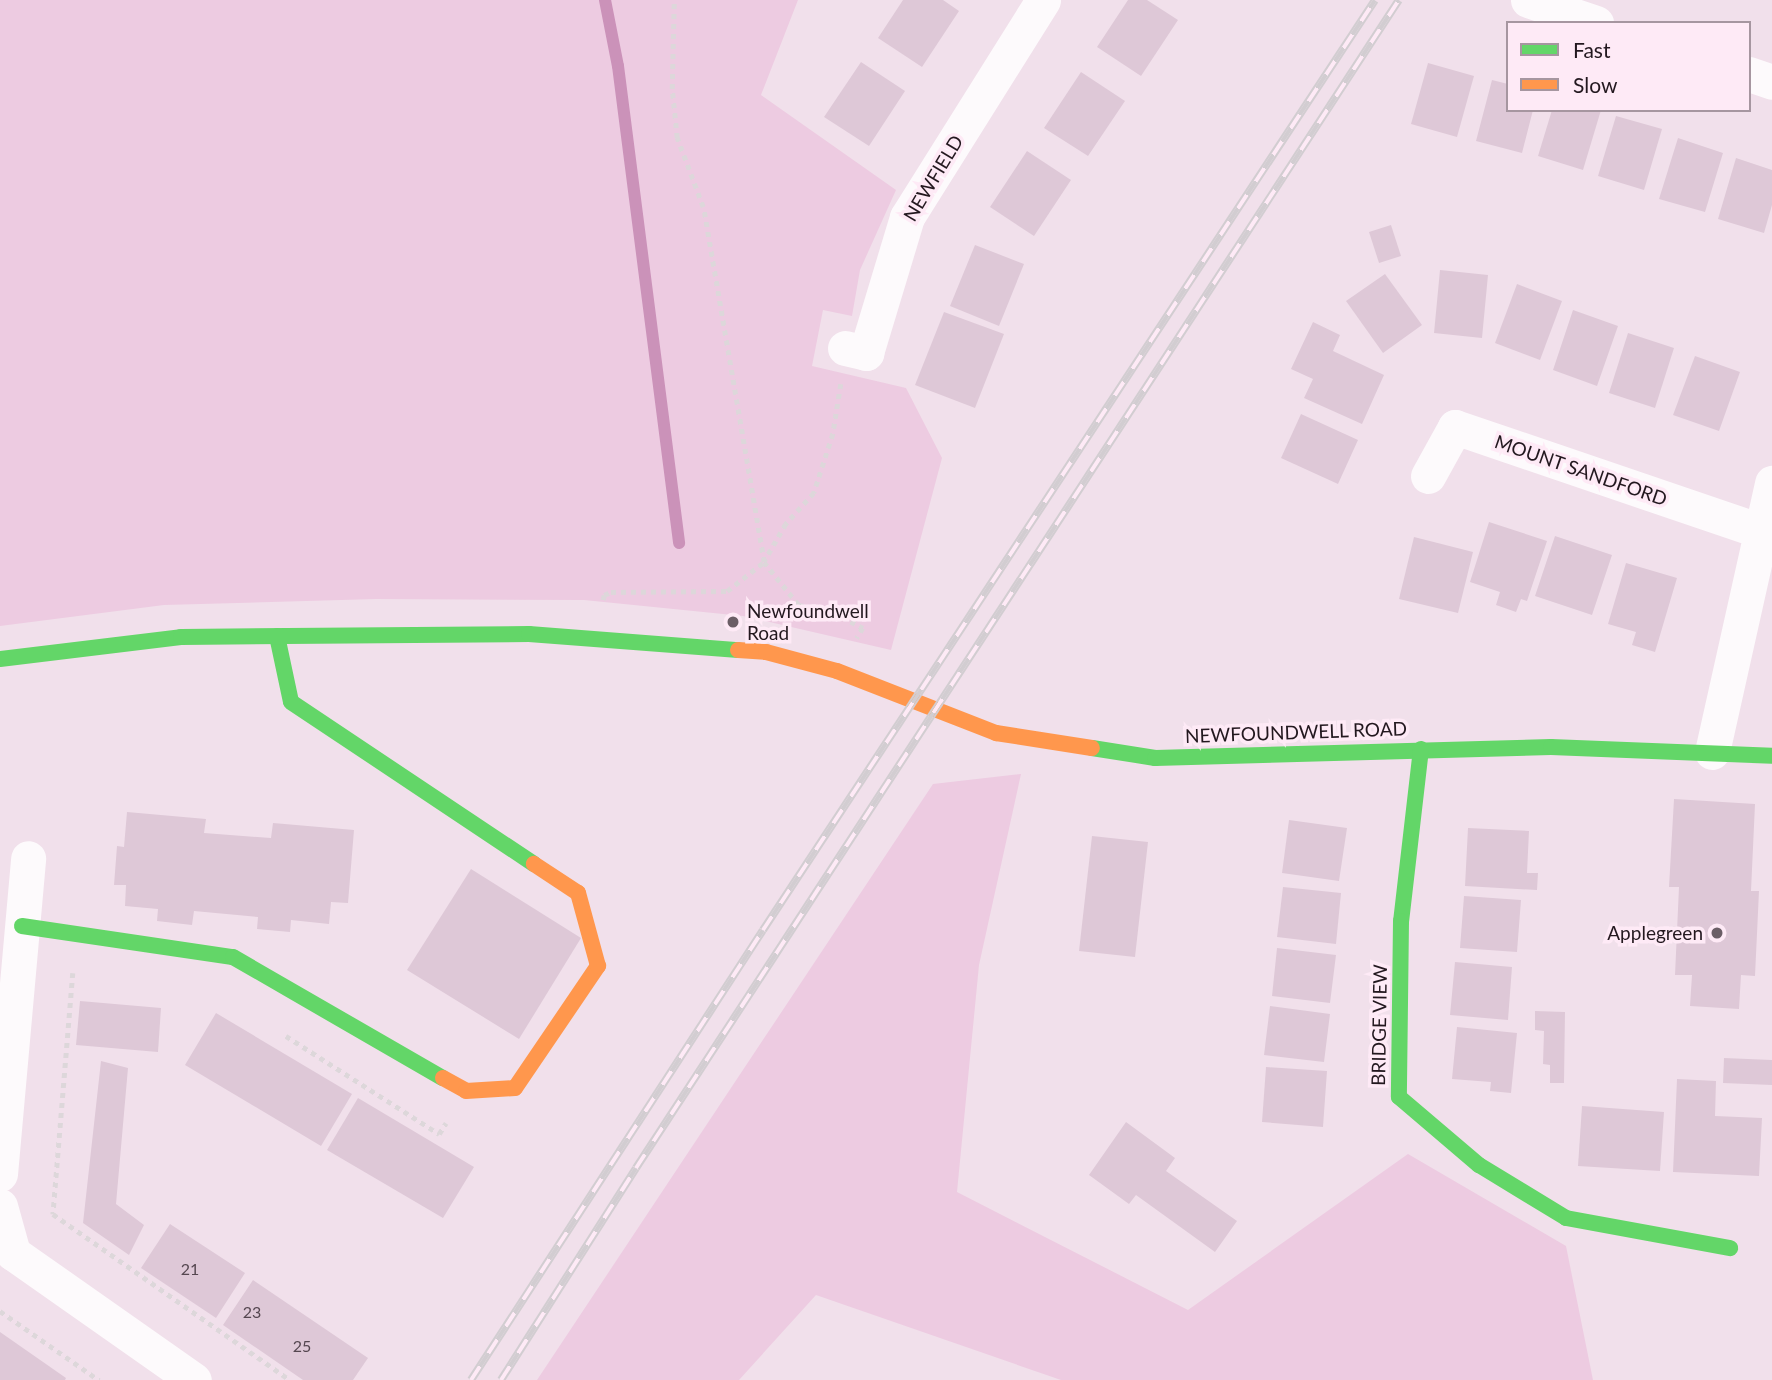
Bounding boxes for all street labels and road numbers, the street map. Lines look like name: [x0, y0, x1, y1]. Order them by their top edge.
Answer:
street label: NEWFIELD: [898, 131, 968, 225]
street label: MOUNT SANDFORD: [1491, 430, 1671, 510]
street label: NEWFOUNDWELL ROAD: [1184, 717, 1408, 747]
street label: BRIDGE VIEW: [1367, 964, 1391, 1086]

